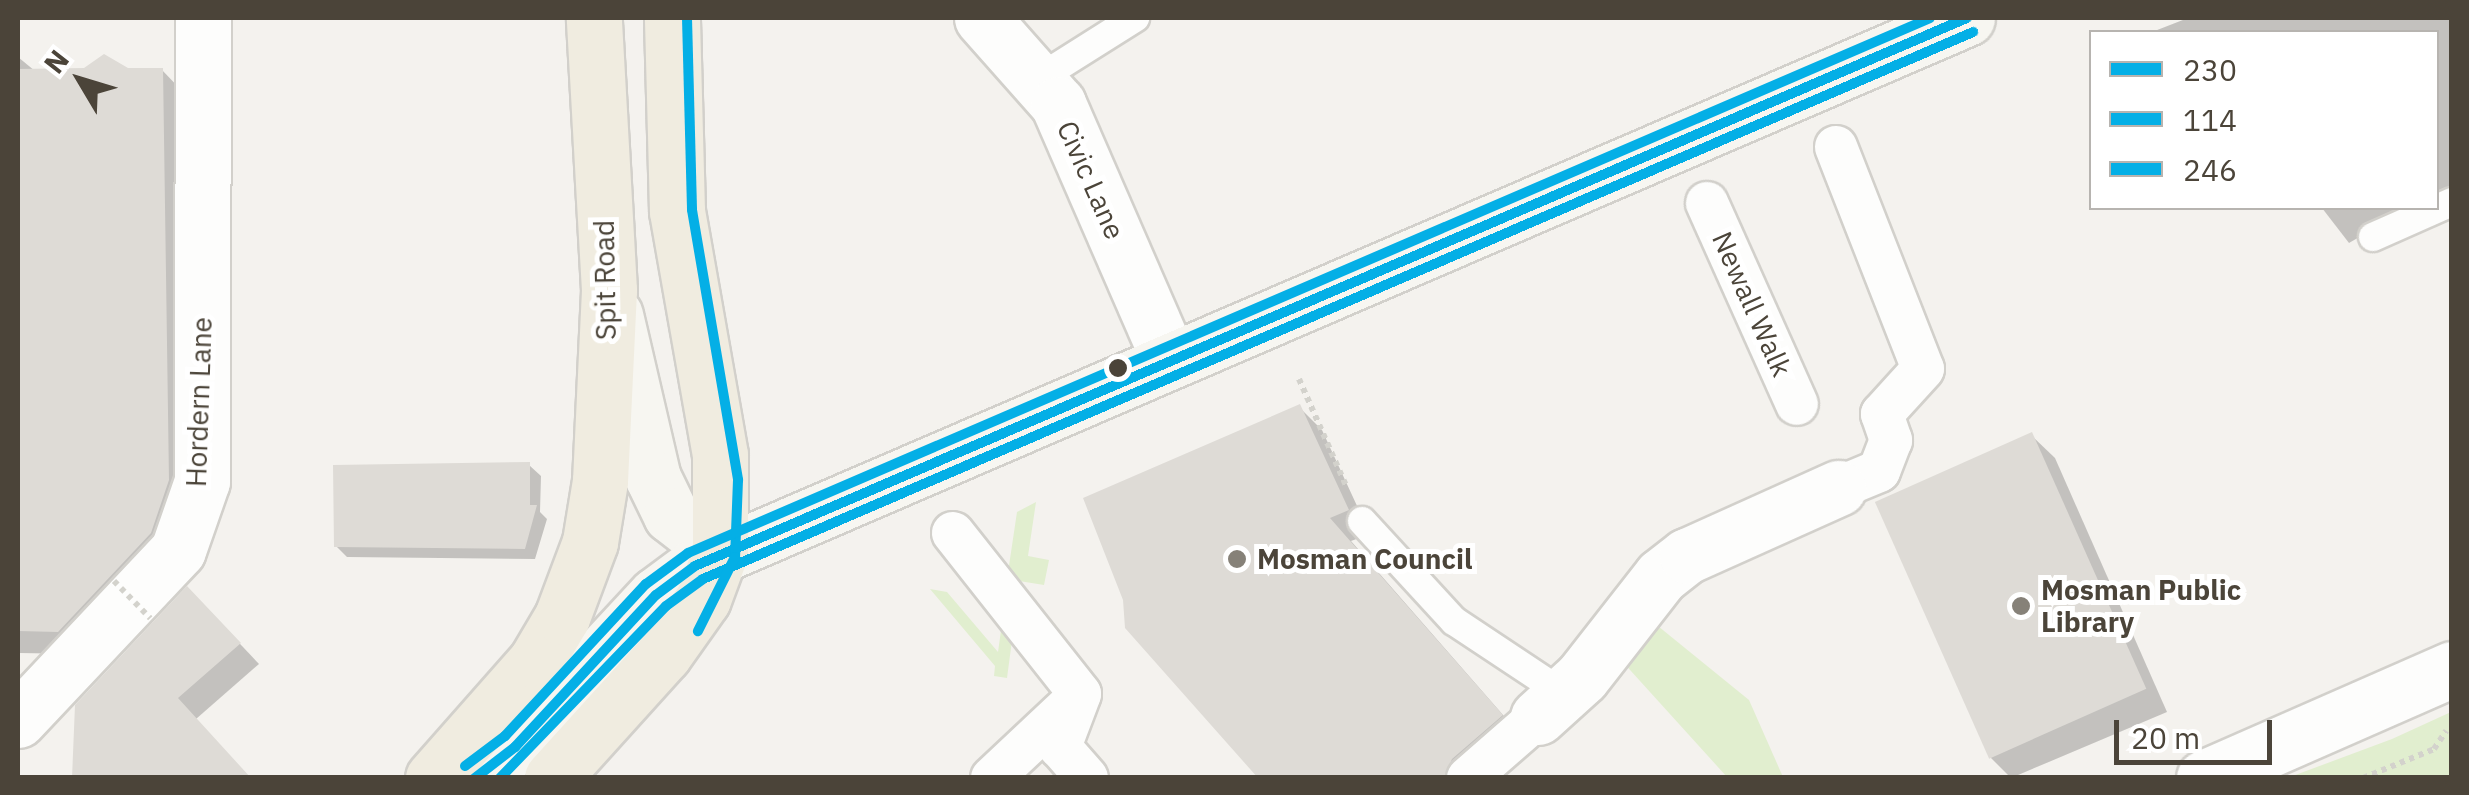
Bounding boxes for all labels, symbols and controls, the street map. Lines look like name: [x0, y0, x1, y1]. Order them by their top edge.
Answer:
north arrow: [30, 30, 130, 130]
legend: [2089, 30, 2439, 210]
text: N: [35, 42, 77, 81]
text: 230: [2183, 50, 2237, 89]
text: 114: [2183, 100, 2237, 139]
street label: Civic Lane: [1050, 116, 1132, 244]
text: 246: [2183, 150, 2237, 189]
street label: Spit Road: [587, 220, 623, 340]
street label: Newall Walk: [1705, 226, 1799, 382]
street label: Hordern Lane: [179, 316, 219, 488]
unlabelled marker: [1108, 358, 1128, 378]
place label: Mosman Council: [1257, 542, 1472, 576]
marker: Mosman Council: [1226, 548, 1248, 570]
place label: Mosman Public Library: [2041, 573, 2241, 639]
marker: Mosman Public Library: [2010, 595, 2032, 617]
scale bar: [2119, 700, 2276, 762]
text: 20 m: [2131, 718, 2200, 757]

